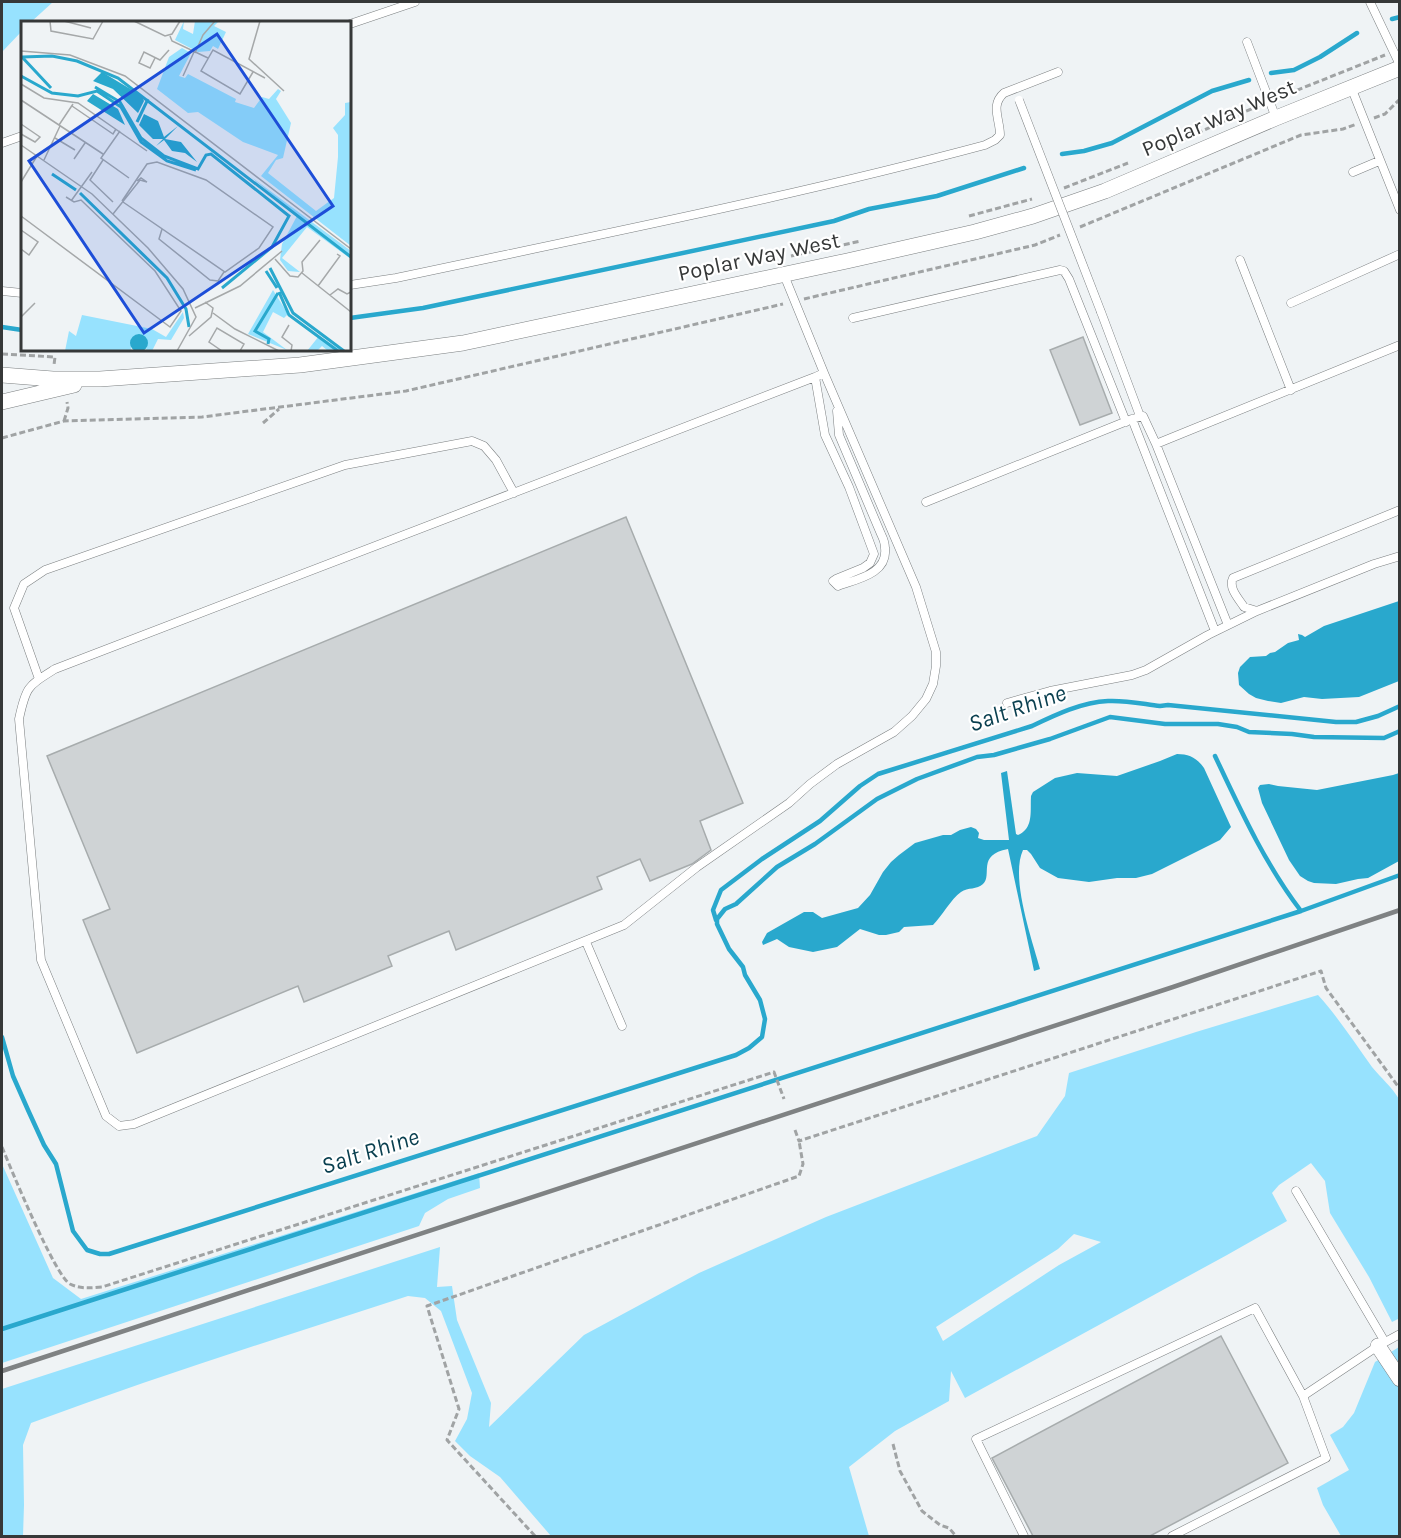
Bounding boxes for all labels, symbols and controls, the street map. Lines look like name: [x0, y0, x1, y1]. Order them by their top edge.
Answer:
inset map: [21, 21, 351, 351]
street label: Poplar Way West: [1138, 74, 1300, 162]
street label: Poplar Way West: [676, 227, 842, 287]
water label: Salt Rhine: [965, 678, 1069, 738]
water label: Salt Rhine: [317, 1122, 423, 1180]

